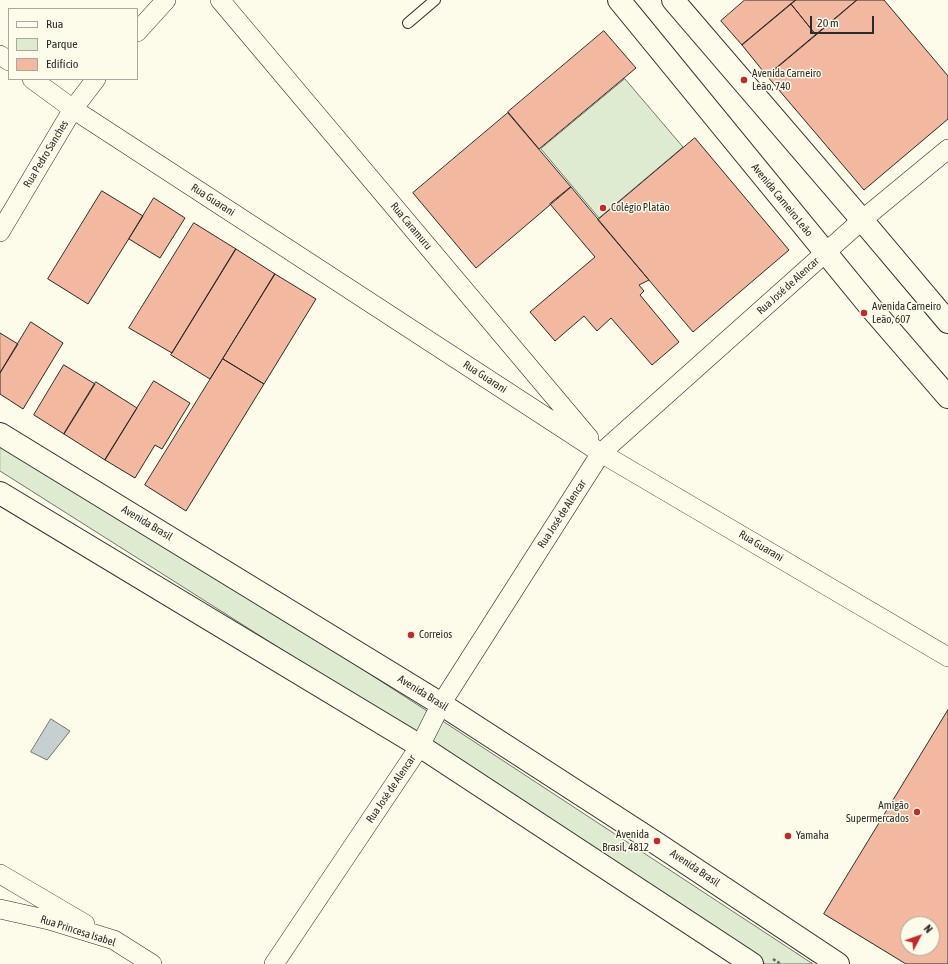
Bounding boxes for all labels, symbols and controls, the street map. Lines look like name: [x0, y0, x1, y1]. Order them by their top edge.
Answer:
legend: [8, 8, 138, 80]
scale bar: [812, 8, 876, 34]
text: 20 m: [817, 16, 839, 30]
text: Rua: [46, 17, 63, 31]
text: Parque: [46, 37, 78, 51]
text: Edifício: [46, 57, 78, 71]
place label: Avenida Carneiro Leão, 740: [752, 67, 821, 93]
marker: Avenida Carneiro Leão, 740: [739, 75, 749, 85]
street label: Rua Pedro Sanches: [21, 118, 71, 190]
street label: Avenida Carneiro Leão: [749, 161, 815, 239]
street label: Rua Guarani: [189, 181, 237, 219]
street label: Rua Caramuru: [387, 200, 435, 252]
place label: Colégio Platão: [611, 201, 670, 215]
marker: Colégio Platão: [598, 203, 608, 213]
street label: Rua José de Alencar: [754, 255, 822, 317]
place label: Avenida Carneiro Leão, 607: [872, 300, 941, 326]
marker: Avenida Carneiro Leão, 607: [859, 308, 869, 318]
street label: Rua Guarani: [461, 358, 509, 396]
street label: Rua José de Alencar: [535, 477, 589, 551]
street label: Avenida Brasil: [119, 503, 175, 543]
street label: Rua Guarani: [736, 528, 786, 564]
place label: Correios: [419, 628, 452, 642]
marker: Correios: [406, 630, 416, 640]
street label: Avenida Brasil: [395, 672, 451, 714]
street label: Rua José de Alencar: [363, 752, 419, 826]
place label: Amigão Supermercados: [846, 799, 909, 825]
marker: Amigão Supermercados: [912, 807, 922, 817]
place label: Avenida Brasil, 4812: [602, 828, 649, 854]
place label: Yamaha: [796, 829, 829, 843]
marker: Yamaha: [783, 831, 793, 841]
marker: Avenida Brasil, 4812: [652, 836, 662, 846]
street label: Avenida Brasil: [668, 847, 722, 889]
street label: Rua Princesa Isabel: [39, 913, 117, 949]
north arrow: [900, 916, 940, 956]
text: N: [922, 922, 935, 935]

